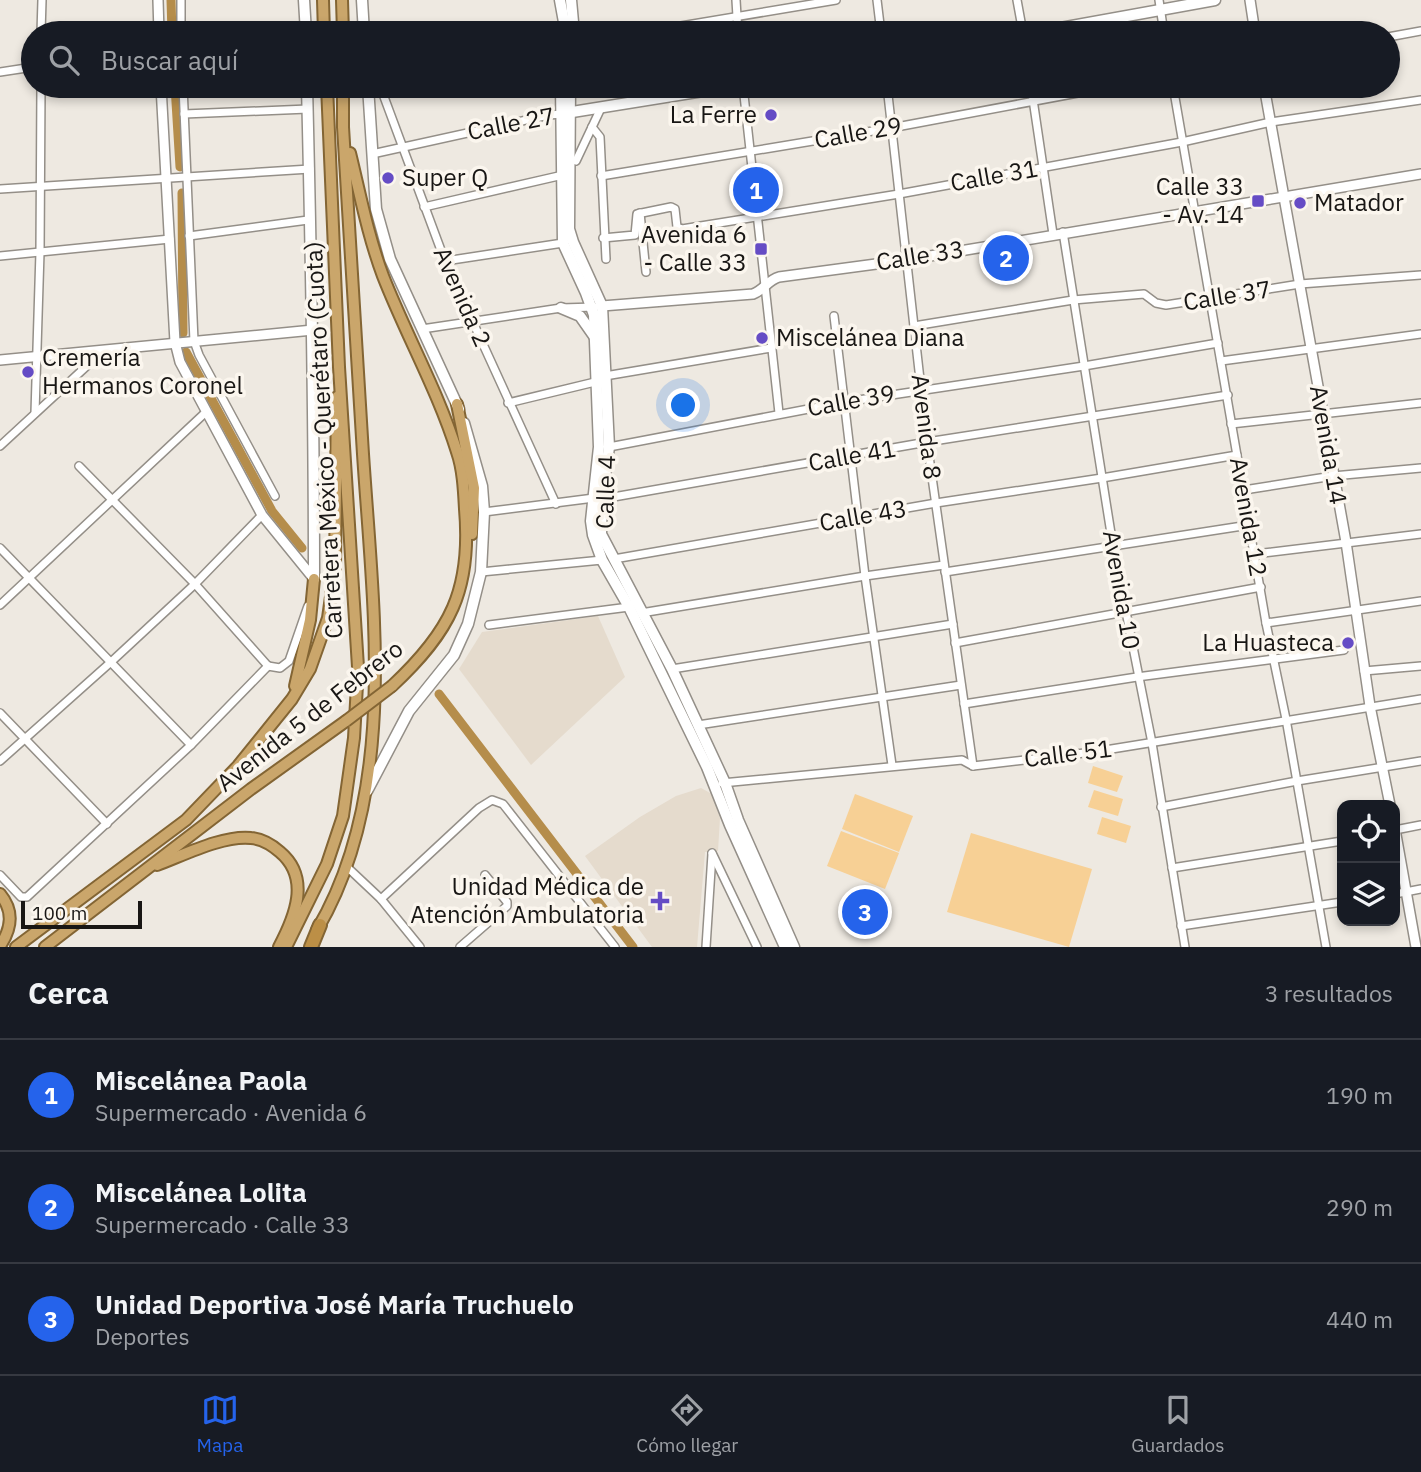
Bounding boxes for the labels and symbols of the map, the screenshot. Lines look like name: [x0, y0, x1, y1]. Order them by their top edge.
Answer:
place label: La Ferre: [670, 98, 757, 130]
street label: Calle 27: [464, 99, 557, 147]
marker: La Ferre: [763, 107, 779, 123]
street label: Calle 29: [812, 109, 904, 155]
street label: Calle 31: [948, 152, 1040, 198]
place label: Super Q: [402, 161, 488, 193]
pin: 1: [733, 164, 779, 216]
marker: Super Q: [380, 170, 396, 186]
place label: Calle 33 - Av. 14: [1156, 170, 1244, 230]
place label: Matador: [1314, 186, 1404, 218]
marker: Calle 33 - Av. 14: [1250, 193, 1266, 209]
marker: Matador: [1292, 195, 1308, 211]
place label: Avenida 6 - Calle 33: [641, 218, 747, 278]
street label: Calle 33: [874, 232, 966, 278]
pin: 2: [983, 232, 1029, 284]
street label: Carretera México - Querétaro (Cuota): [297, 241, 349, 640]
marker: Avenida 6 - Calle 33: [753, 241, 769, 257]
street label: Avenida 2: [427, 242, 499, 352]
street label: Calle 37: [1181, 272, 1273, 318]
place label: Miscelánea Diana: [776, 321, 964, 353]
marker: Miscelánea Diana: [754, 330, 770, 346]
place label: Cremería Hermanos Coronel: [42, 341, 243, 401]
marker: Cremería Hermanos Coronel: [20, 364, 36, 380]
street label: Avenida 8: [905, 372, 949, 482]
street label: Calle 39: [805, 377, 897, 423]
street label: Avenida 14: [1303, 383, 1355, 507]
your location: [666, 388, 700, 422]
street label: Calle 41: [806, 432, 898, 478]
street label: Calle 4: [588, 454, 622, 529]
street label: Avenida 12: [1223, 455, 1275, 579]
street label: Calle 43: [817, 492, 909, 538]
street label: Avenida 10: [1096, 528, 1148, 652]
place label: La Huasteca: [1202, 626, 1334, 658]
street label: Avenida 5 de Febrero: [210, 632, 409, 798]
marker: La Huasteca: [1340, 635, 1356, 651]
street label: Calle 51: [1022, 732, 1114, 774]
place label: Unidad Médica de Atención Ambulatoria: [410, 870, 644, 930]
pin: 3: [842, 886, 888, 938]
marker: Unidad Médica de Atención Ambulatoria: [650, 891, 670, 911]
scale bar: [21, 898, 142, 930]

